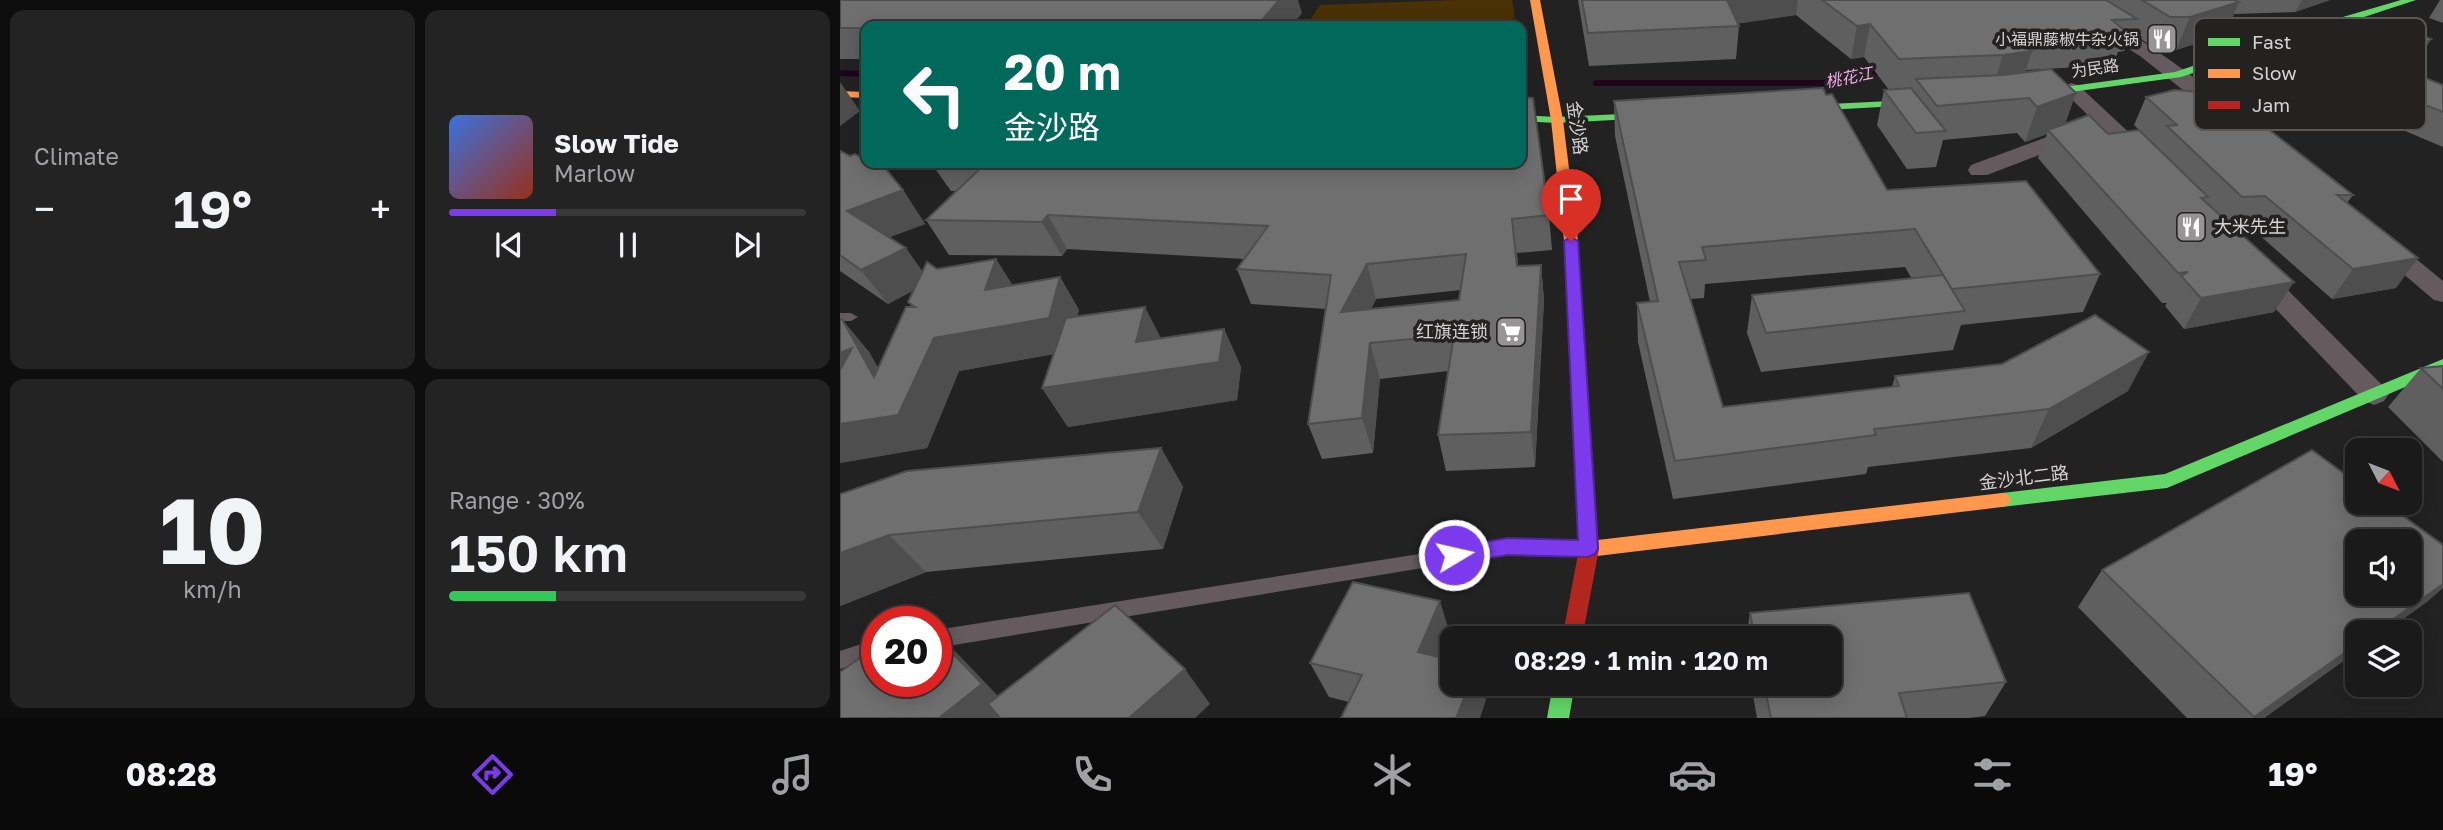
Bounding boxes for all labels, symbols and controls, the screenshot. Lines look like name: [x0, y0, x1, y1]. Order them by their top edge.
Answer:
legend: [2194, 18, 2426, 130]
restaurant icon: 小福鼎藤椒牛杂火锅: [2145, 22, 2179, 56]
place label: 小福鼎藤椒牛杂火锅: [1995, 29, 2139, 49]
text: Fast: [2252, 30, 2291, 53]
text: 20 m: [1004, 42, 1121, 101]
icon: left: [889, 49, 980, 140]
street label: 为民路: [2070, 55, 2120, 81]
text: Slow: [2252, 61, 2297, 84]
water label: 桃花江: [1824, 62, 1876, 91]
text: Jam: [2252, 93, 2290, 116]
street label: 金沙路: [1563, 100, 1593, 156]
text: 金沙路: [1004, 108, 1100, 146]
text: Slow Tide: [554, 128, 679, 159]
text: Climate: [34, 142, 119, 170]
text: Marlow: [554, 159, 635, 187]
pin: [1541, 169, 1601, 241]
text: 19°: [173, 177, 252, 239]
icon: arrive: [1552, 180, 1590, 218]
text: −: [34, 186, 55, 231]
text: +: [370, 186, 391, 231]
restaurant icon: 大米先生: [2174, 210, 2208, 244]
place label: 大米先生: [2214, 215, 2286, 237]
icon: previous: [490, 226, 528, 264]
icon: pause: [609, 226, 647, 264]
icon: next: [728, 226, 766, 264]
supermarket icon: 红旗连锁: [1494, 315, 1528, 349]
place label: 红旗连锁: [1416, 320, 1488, 342]
north arrow: [2345, 438, 2422, 514]
map controls: [2345, 438, 2422, 697]
street label: 金沙北二路: [1978, 461, 2070, 493]
text: 10: [159, 475, 266, 584]
text: Range · 30%: [449, 486, 584, 514]
position arrow: [1417, 518, 1491, 592]
text: 150 km: [449, 521, 628, 583]
button: sound: [2345, 529, 2422, 606]
text: km/h: [183, 575, 242, 603]
speed limit sign: 20: [861, 606, 952, 697]
button: layers: [2345, 620, 2422, 697]
text: 08:29 · 1 min · 120 m: [1514, 645, 1768, 676]
icon: directions: [468, 750, 517, 799]
icon: music: [768, 750, 817, 799]
icon: phone: [1068, 750, 1117, 799]
icon: climate: [1368, 750, 1417, 799]
icon: car: [1668, 750, 1717, 799]
icon: filters: [1968, 750, 2017, 799]
text: 08:28: [126, 755, 217, 793]
text: 19°: [2268, 755, 2317, 793]

